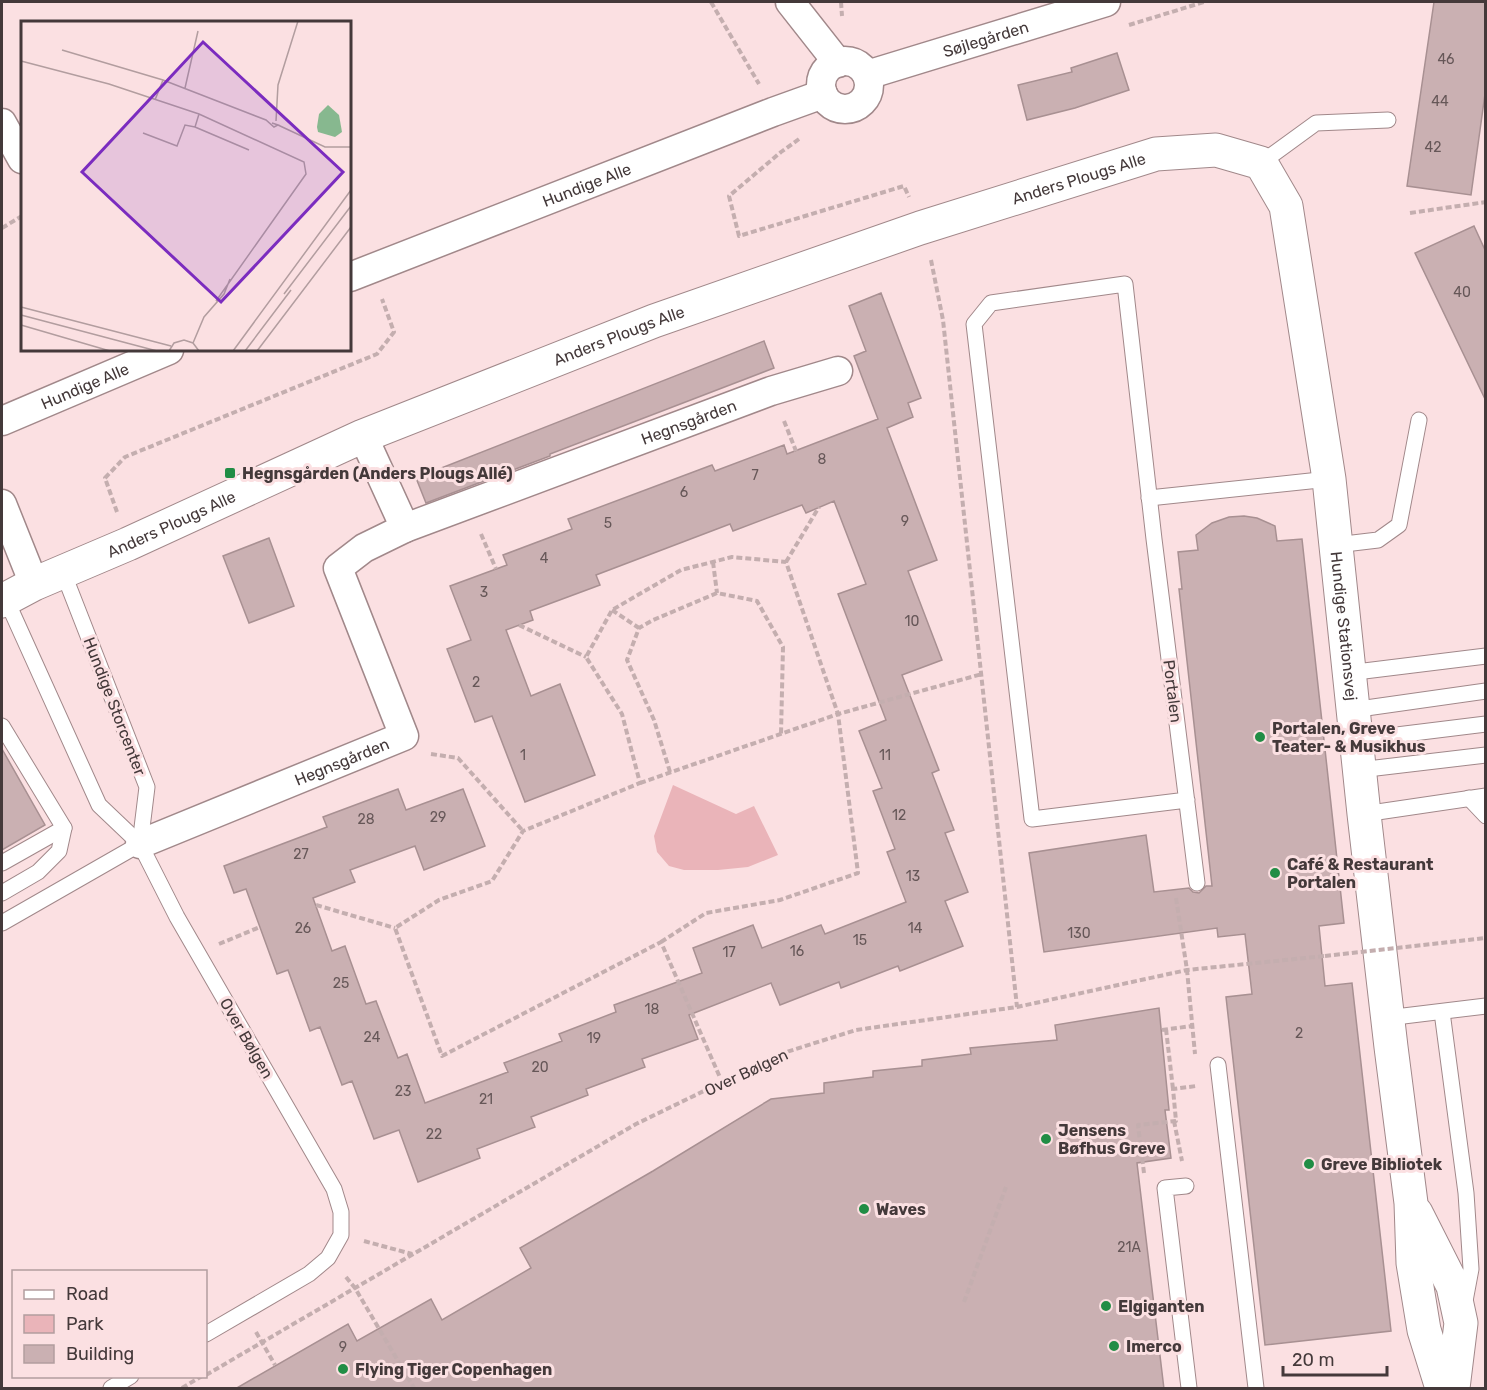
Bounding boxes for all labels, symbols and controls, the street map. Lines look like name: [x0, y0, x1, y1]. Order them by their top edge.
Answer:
street label: Søjlegården: [941, 17, 1031, 61]
inset map: [21, 21, 351, 351]
house number: 46: [1437, 51, 1455, 68]
house number: 44: [1431, 93, 1449, 110]
house number: 42: [1425, 139, 1441, 156]
street label: Anders Plougs Alle: [1010, 149, 1148, 209]
street label: Hundige Alle: [540, 159, 634, 211]
house number: 40: [1453, 284, 1471, 301]
street label: Anders Plougs Alle: [551, 302, 687, 370]
street label: Hundige Alle: [38, 359, 132, 413]
street label: Hegnsgården: [638, 396, 739, 449]
house number: 8: [818, 451, 827, 468]
place label: Hegnsgården (Anders Plougs Allé): [242, 464, 513, 483]
marker: Hegnsgården (Anders Plougs Allé): [223, 466, 237, 480]
house number: 7: [751, 467, 759, 484]
house number: 6: [680, 484, 688, 501]
street label: Anders Plougs Alle: [104, 487, 239, 562]
house number: 9: [901, 513, 909, 530]
house number: 5: [604, 515, 612, 532]
house number: 4: [540, 550, 549, 567]
street label: Hundige Stationsvej: [1327, 550, 1361, 702]
house number: 3: [480, 584, 488, 601]
house number: 10: [905, 613, 920, 630]
street label: Hundige Storcenter: [79, 634, 150, 778]
street label: Portalen: [1159, 659, 1186, 724]
house number: 2: [472, 674, 480, 691]
place label: Portalen, Greve Teater- & Musikhus: [1272, 719, 1426, 756]
marker: Portalen, Greve Teater- & Musikhus: [1253, 730, 1267, 744]
street label: Hegnsgården: [292, 734, 392, 790]
house number: 1: [520, 747, 526, 764]
house number: 11: [879, 747, 891, 764]
house number: 12: [892, 807, 906, 824]
house number: 29: [430, 809, 446, 826]
house number: 28: [357, 811, 375, 828]
house number: 27: [293, 846, 309, 863]
place label: Café & Restaurant Portalen: [1287, 855, 1434, 892]
marker: Café & Restaurant Portalen: [1268, 866, 1282, 880]
house number: 13: [906, 868, 920, 885]
house number: 26: [295, 920, 311, 937]
house number: 14: [908, 920, 923, 937]
house number: 130: [1067, 925, 1091, 942]
house number: 15: [853, 932, 867, 949]
house number: 16: [790, 943, 804, 960]
house number: 17: [722, 944, 736, 961]
house number: 25: [333, 975, 349, 992]
street label: Over Bølgen: [216, 995, 277, 1082]
house number: 18: [645, 1001, 660, 1018]
house number: 2: [1295, 1025, 1303, 1042]
house number: 24: [364, 1029, 381, 1046]
house number: 19: [587, 1030, 601, 1047]
street label: Over Bølgen: [701, 1045, 791, 1100]
house number: 20: [531, 1059, 549, 1076]
house number: 23: [395, 1083, 411, 1100]
house number: 21: [479, 1091, 493, 1108]
place label: Jensens Bøfhus Greve: [1058, 1121, 1166, 1158]
house number: 22: [426, 1126, 442, 1143]
marker: Jensens Bøfhus Greve: [1039, 1132, 1053, 1146]
place label: Greve Bibliotek: [1321, 1155, 1443, 1174]
marker: Greve Bibliotek: [1302, 1157, 1316, 1171]
place label: Waves: [876, 1200, 926, 1219]
marker: Waves: [857, 1202, 871, 1216]
house number: 21A: [1117, 1239, 1141, 1256]
legend: [12, 1270, 207, 1378]
text: Road: [66, 1283, 109, 1305]
place label: Elgiganten: [1118, 1297, 1205, 1316]
marker: Elgiganten: [1099, 1299, 1113, 1313]
text: Park: [66, 1313, 104, 1335]
place label: Imerco: [1126, 1337, 1182, 1356]
house number: 9: [339, 1339, 347, 1356]
marker: Imerco: [1107, 1339, 1121, 1353]
scale bar: [1283, 1339, 1386, 1377]
text: Building: [66, 1343, 134, 1365]
text: 20 m: [1292, 1349, 1334, 1371]
place label: Flying Tiger Copenhagen: [355, 1360, 552, 1379]
marker: Flying Tiger Copenhagen: [336, 1362, 350, 1376]

